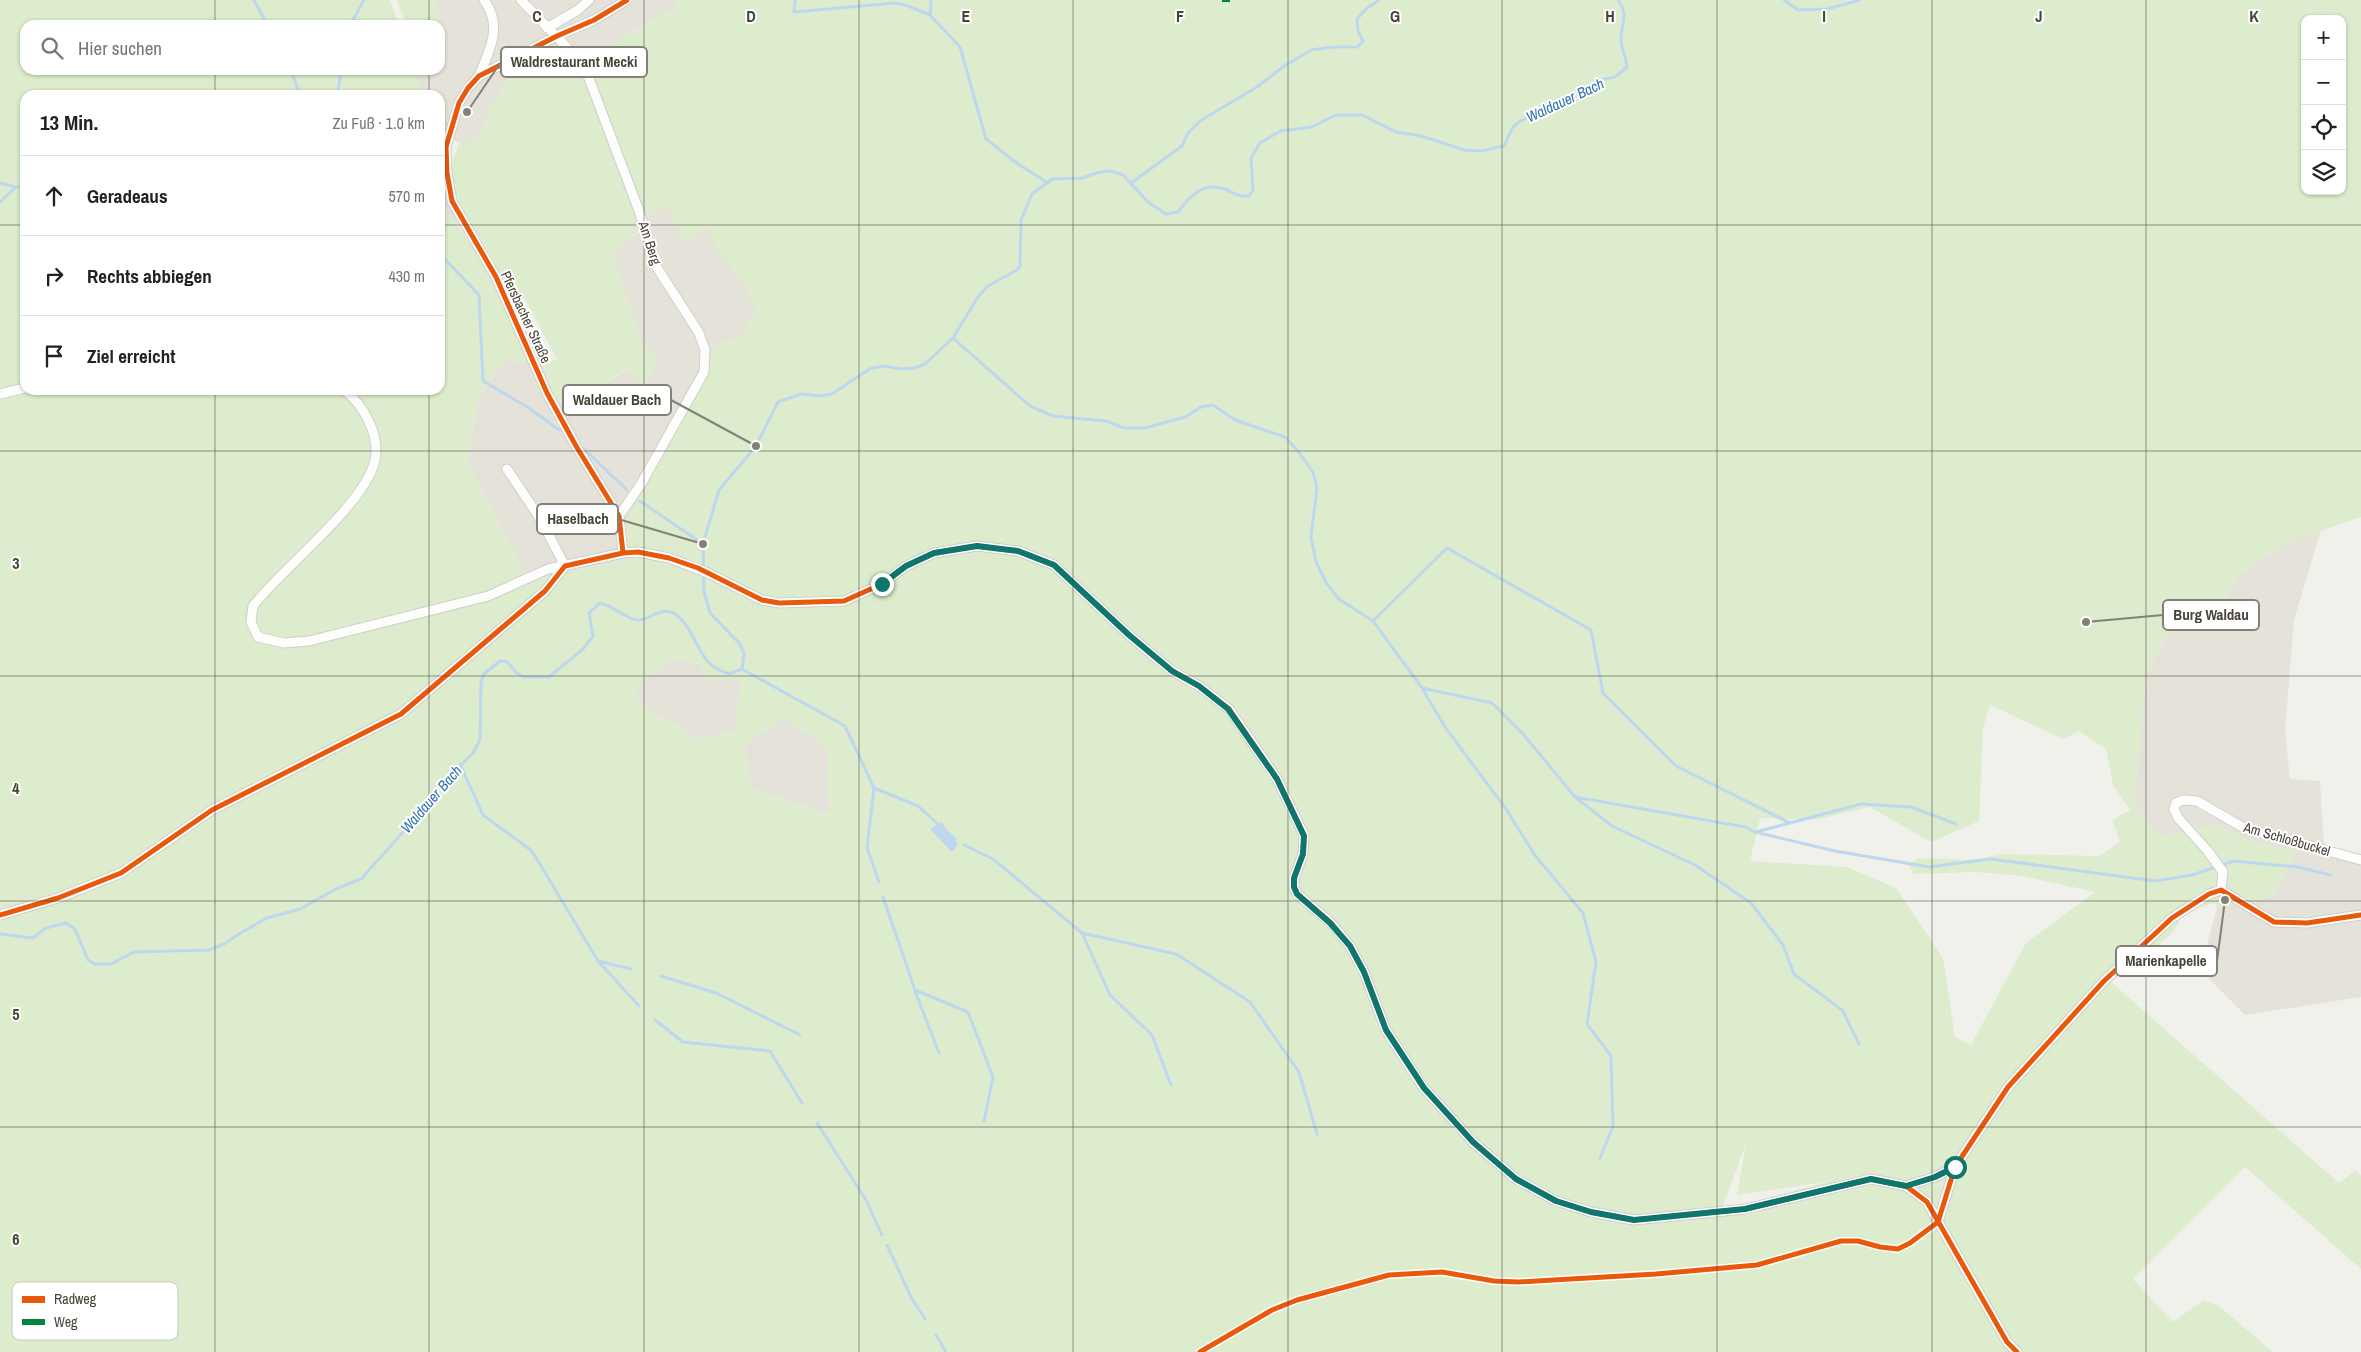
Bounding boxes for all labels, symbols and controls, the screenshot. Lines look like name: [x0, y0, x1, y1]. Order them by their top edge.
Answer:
text: C: [532, 5, 542, 27]
text: D: [746, 5, 756, 27]
text: E: [962, 5, 971, 27]
text: F: [1176, 5, 1184, 27]
text: G: [1390, 5, 1400, 27]
text: H: [1605, 5, 1615, 27]
text: I: [1822, 5, 1826, 27]
text: J: [2035, 5, 2043, 27]
text: K: [2249, 5, 2259, 27]
map controls: [2301, 15, 2346, 195]
button: +: [2301, 15, 2346, 60]
search box: [20, 20, 445, 75]
icon: search: [38, 34, 66, 62]
text: Hier suchen: [78, 35, 162, 61]
callout: Waldrestaurant Mecki: [501, 47, 647, 77]
text: Waldrestaurant Mecki: [511, 51, 637, 72]
button: −: [2301, 60, 2346, 105]
water label: Waldauer Bach: [1523, 73, 1608, 127]
button: locate: [2301, 105, 2346, 150]
text: 13 Min.: [40, 108, 98, 137]
text: Zu Fuß · 1.0 km: [332, 112, 425, 134]
button: layers: [2301, 150, 2346, 195]
icon: ahead: [40, 182, 68, 210]
text: Geradeaus: [87, 183, 168, 209]
text: 570 m: [389, 185, 425, 207]
street label: Am Berg: [634, 218, 666, 268]
icon: right: [40, 262, 68, 290]
text: Rechts abbiegen: [87, 263, 212, 289]
text: 430 m: [389, 265, 425, 287]
street label: Pfersbacher Straße: [497, 268, 555, 366]
icon: arrive: [40, 342, 68, 370]
text: Ziel erreicht: [87, 343, 175, 369]
callout: Waldauer Bach: [563, 385, 671, 415]
text: Waldauer Bach: [573, 389, 661, 410]
callout: Haselbach: [537, 504, 618, 534]
text: Haselbach: [547, 508, 609, 529]
text: 3: [12, 552, 20, 574]
route end: [871, 573, 894, 596]
callout: Burg Waldau: [2163, 600, 2259, 630]
text: Burg Waldau: [2173, 604, 2249, 625]
water label: Waldauer Bach: [396, 760, 467, 838]
text: 4: [12, 777, 20, 799]
street label: Am Schloßbuckel: [2241, 818, 2332, 860]
callout: Marienkapelle: [2116, 946, 2217, 976]
text: Marienkapelle: [2125, 950, 2207, 971]
text: 5: [12, 1003, 20, 1025]
route start: [1944, 1156, 1967, 1179]
text: 6: [12, 1228, 20, 1250]
legend: [12, 1282, 178, 1340]
text: Radweg: [54, 1290, 97, 1308]
text: Weg: [54, 1313, 78, 1331]

